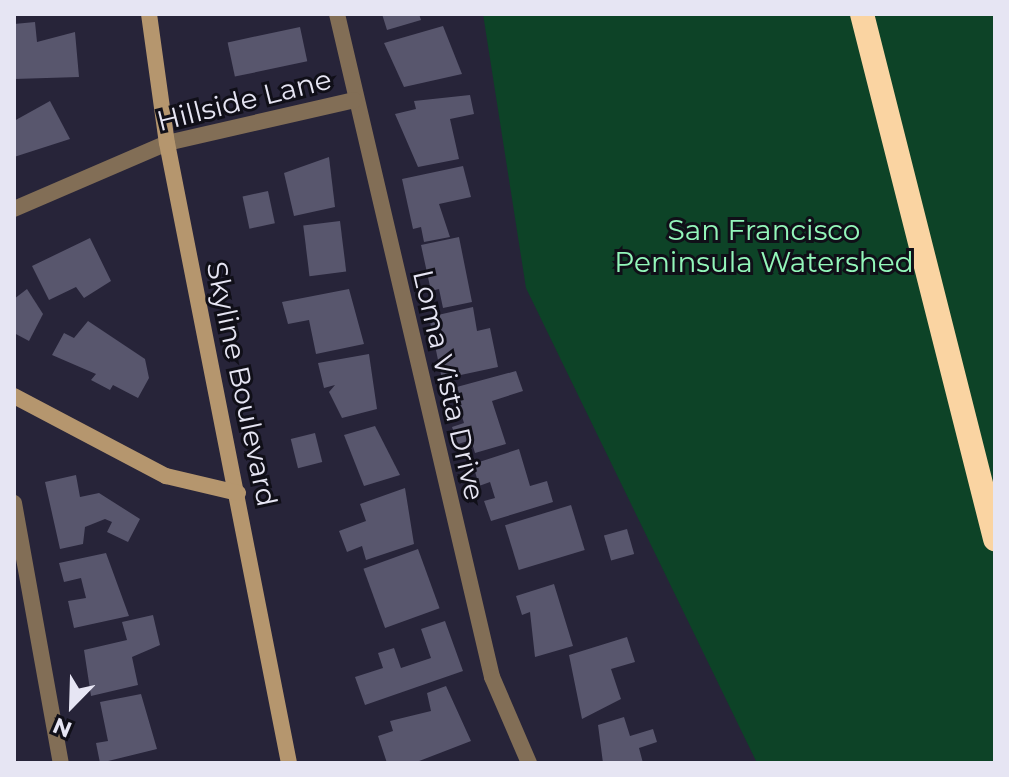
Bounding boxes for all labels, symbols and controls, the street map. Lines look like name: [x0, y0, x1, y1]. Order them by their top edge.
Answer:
street label: Hillside Lane: [153, 62, 335, 138]
park label: San Francisco Peninsula Watershed: [614, 213, 914, 279]
street label: Skyline Boulevard: [200, 259, 284, 509]
street label: Loma Vista Drive: [406, 266, 492, 504]
north arrow: [32, 665, 112, 745]
text: N: [49, 712, 76, 743]

